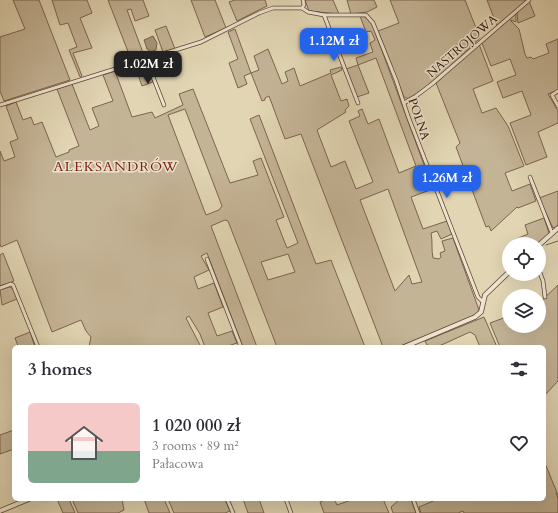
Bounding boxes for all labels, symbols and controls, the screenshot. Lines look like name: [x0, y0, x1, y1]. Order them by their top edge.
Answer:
street label: NASTROJOWA: [423, 11, 501, 81]
pin: 1.12M zł: [293, 28, 375, 62]
text: 1.12M zł: [309, 32, 359, 50]
pin: 1.02M zł: [107, 51, 189, 85]
text: 1.02M zł: [123, 55, 173, 73]
street label: POLNA: [404, 96, 434, 143]
district label: ALEKSANDRÓW: [54, 157, 178, 176]
pin: 1.26M zł: [406, 165, 488, 199]
text: 1.26M zł: [422, 169, 472, 187]
map controls: [502, 237, 546, 333]
button: locate: [502, 237, 546, 281]
button: layers: [502, 289, 546, 333]
text: 3 homes: [28, 358, 92, 381]
icon: filters: [508, 358, 530, 380]
text: 1 020 000 zł: [152, 414, 240, 437]
icon: home: [60, 419, 108, 467]
icon: heart: [508, 432, 530, 454]
text: 3 rooms · 89 m²: [152, 437, 239, 455]
text: Pałacowa: [152, 455, 204, 473]

